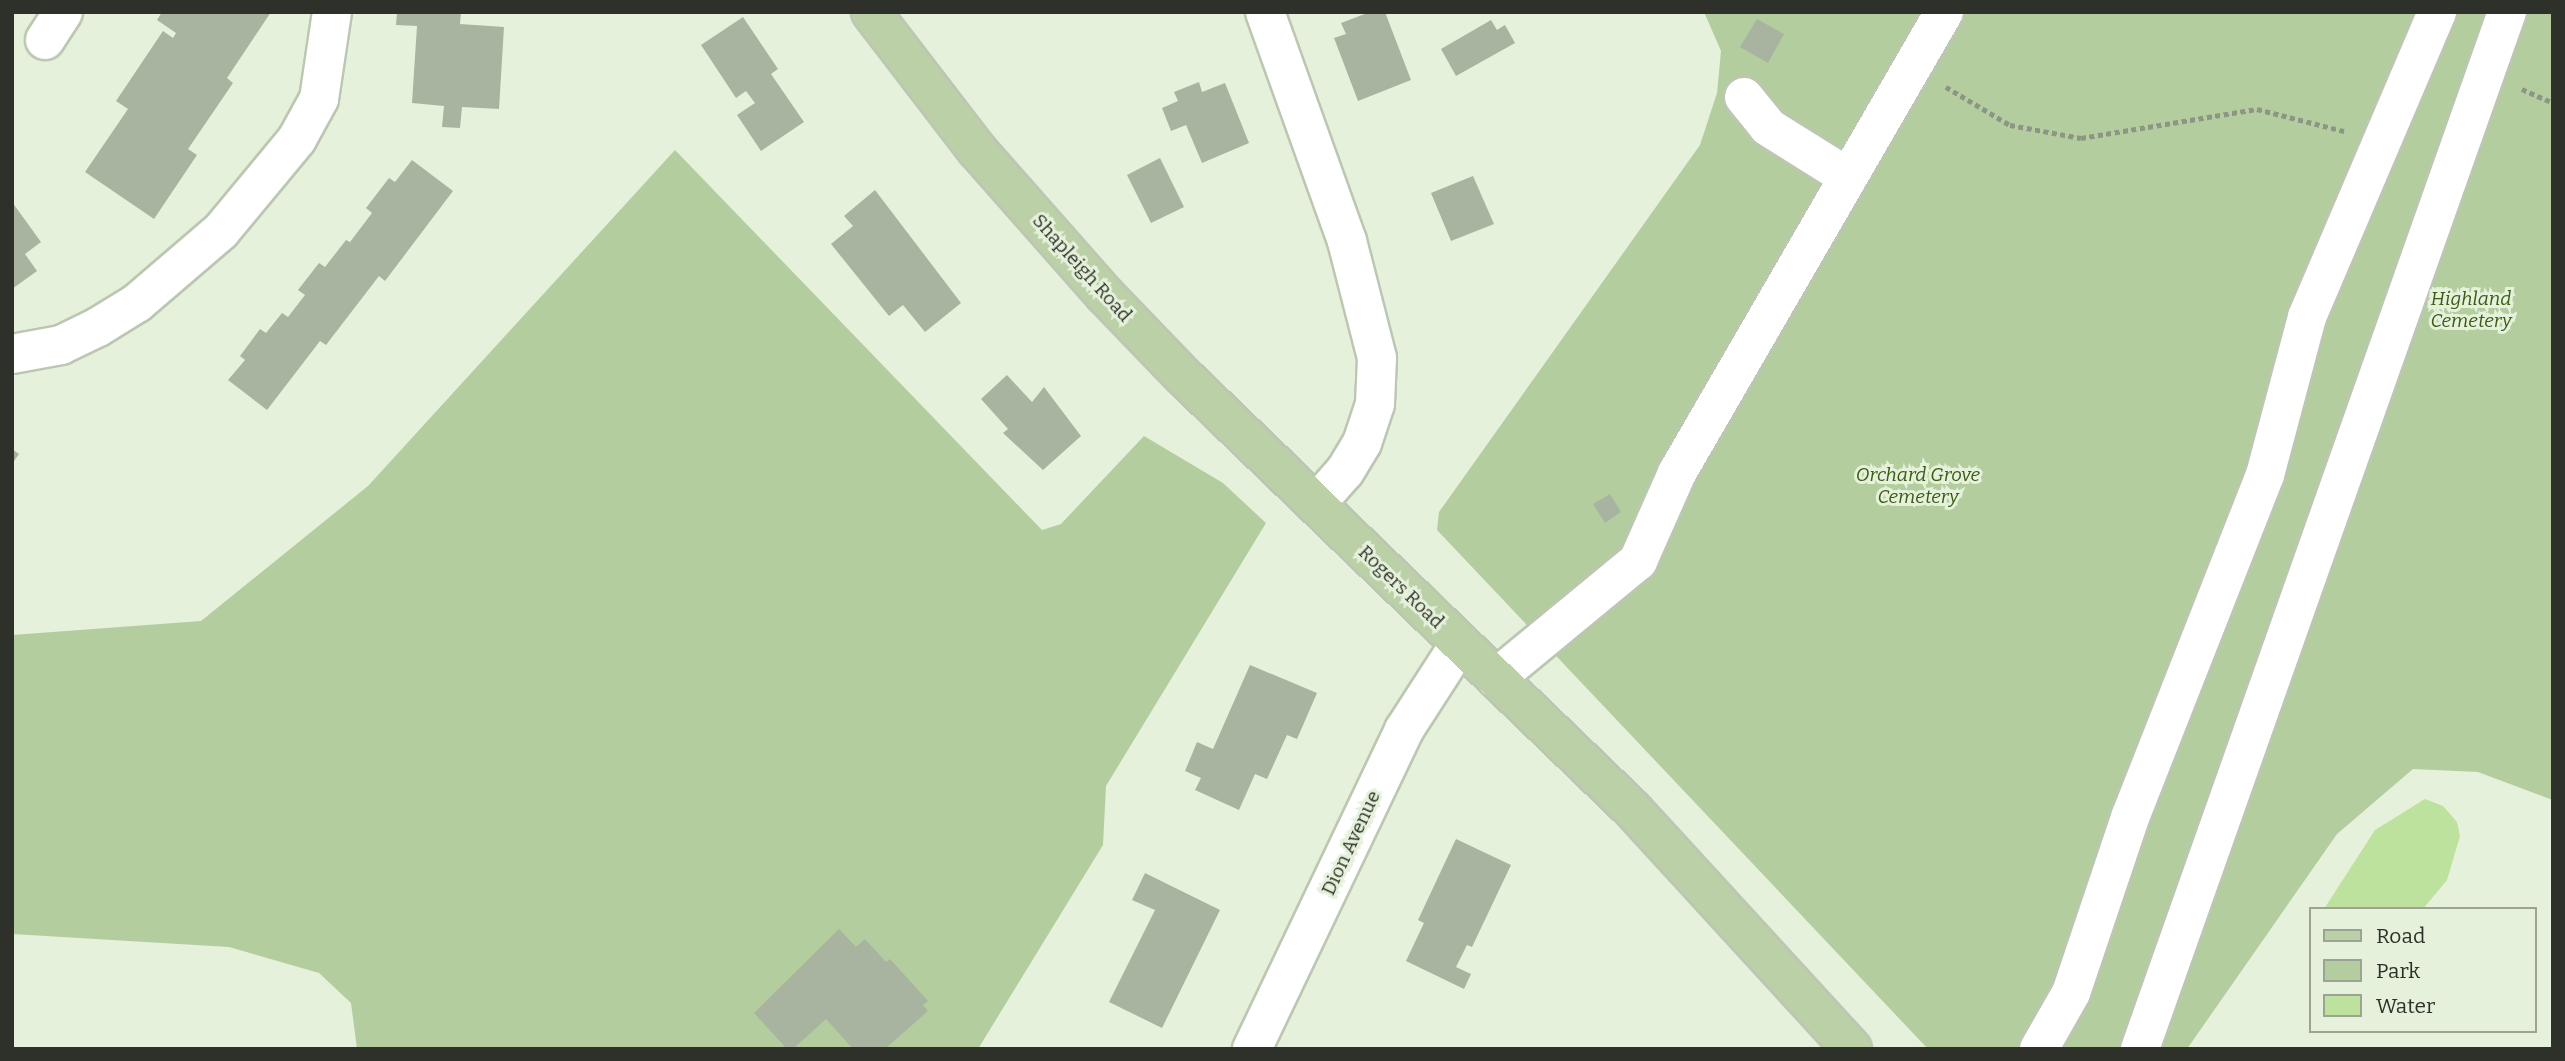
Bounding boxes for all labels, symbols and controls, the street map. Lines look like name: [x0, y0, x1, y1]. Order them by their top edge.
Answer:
street label: Shapleigh Road: [1028, 209, 1136, 327]
park label: Highland Cemetery: [2430, 288, 2512, 332]
park label: Orchard Grove Cemetery: [1856, 464, 1980, 508]
street label: Rogers Road: [1354, 541, 1448, 633]
street label: Dion Avenue: [1317, 787, 1385, 899]
legend: [2310, 907, 2537, 1033]
text: Road: [2376, 923, 2425, 949]
text: Park: [2376, 958, 2420, 984]
text: Water: [2376, 993, 2435, 1019]

